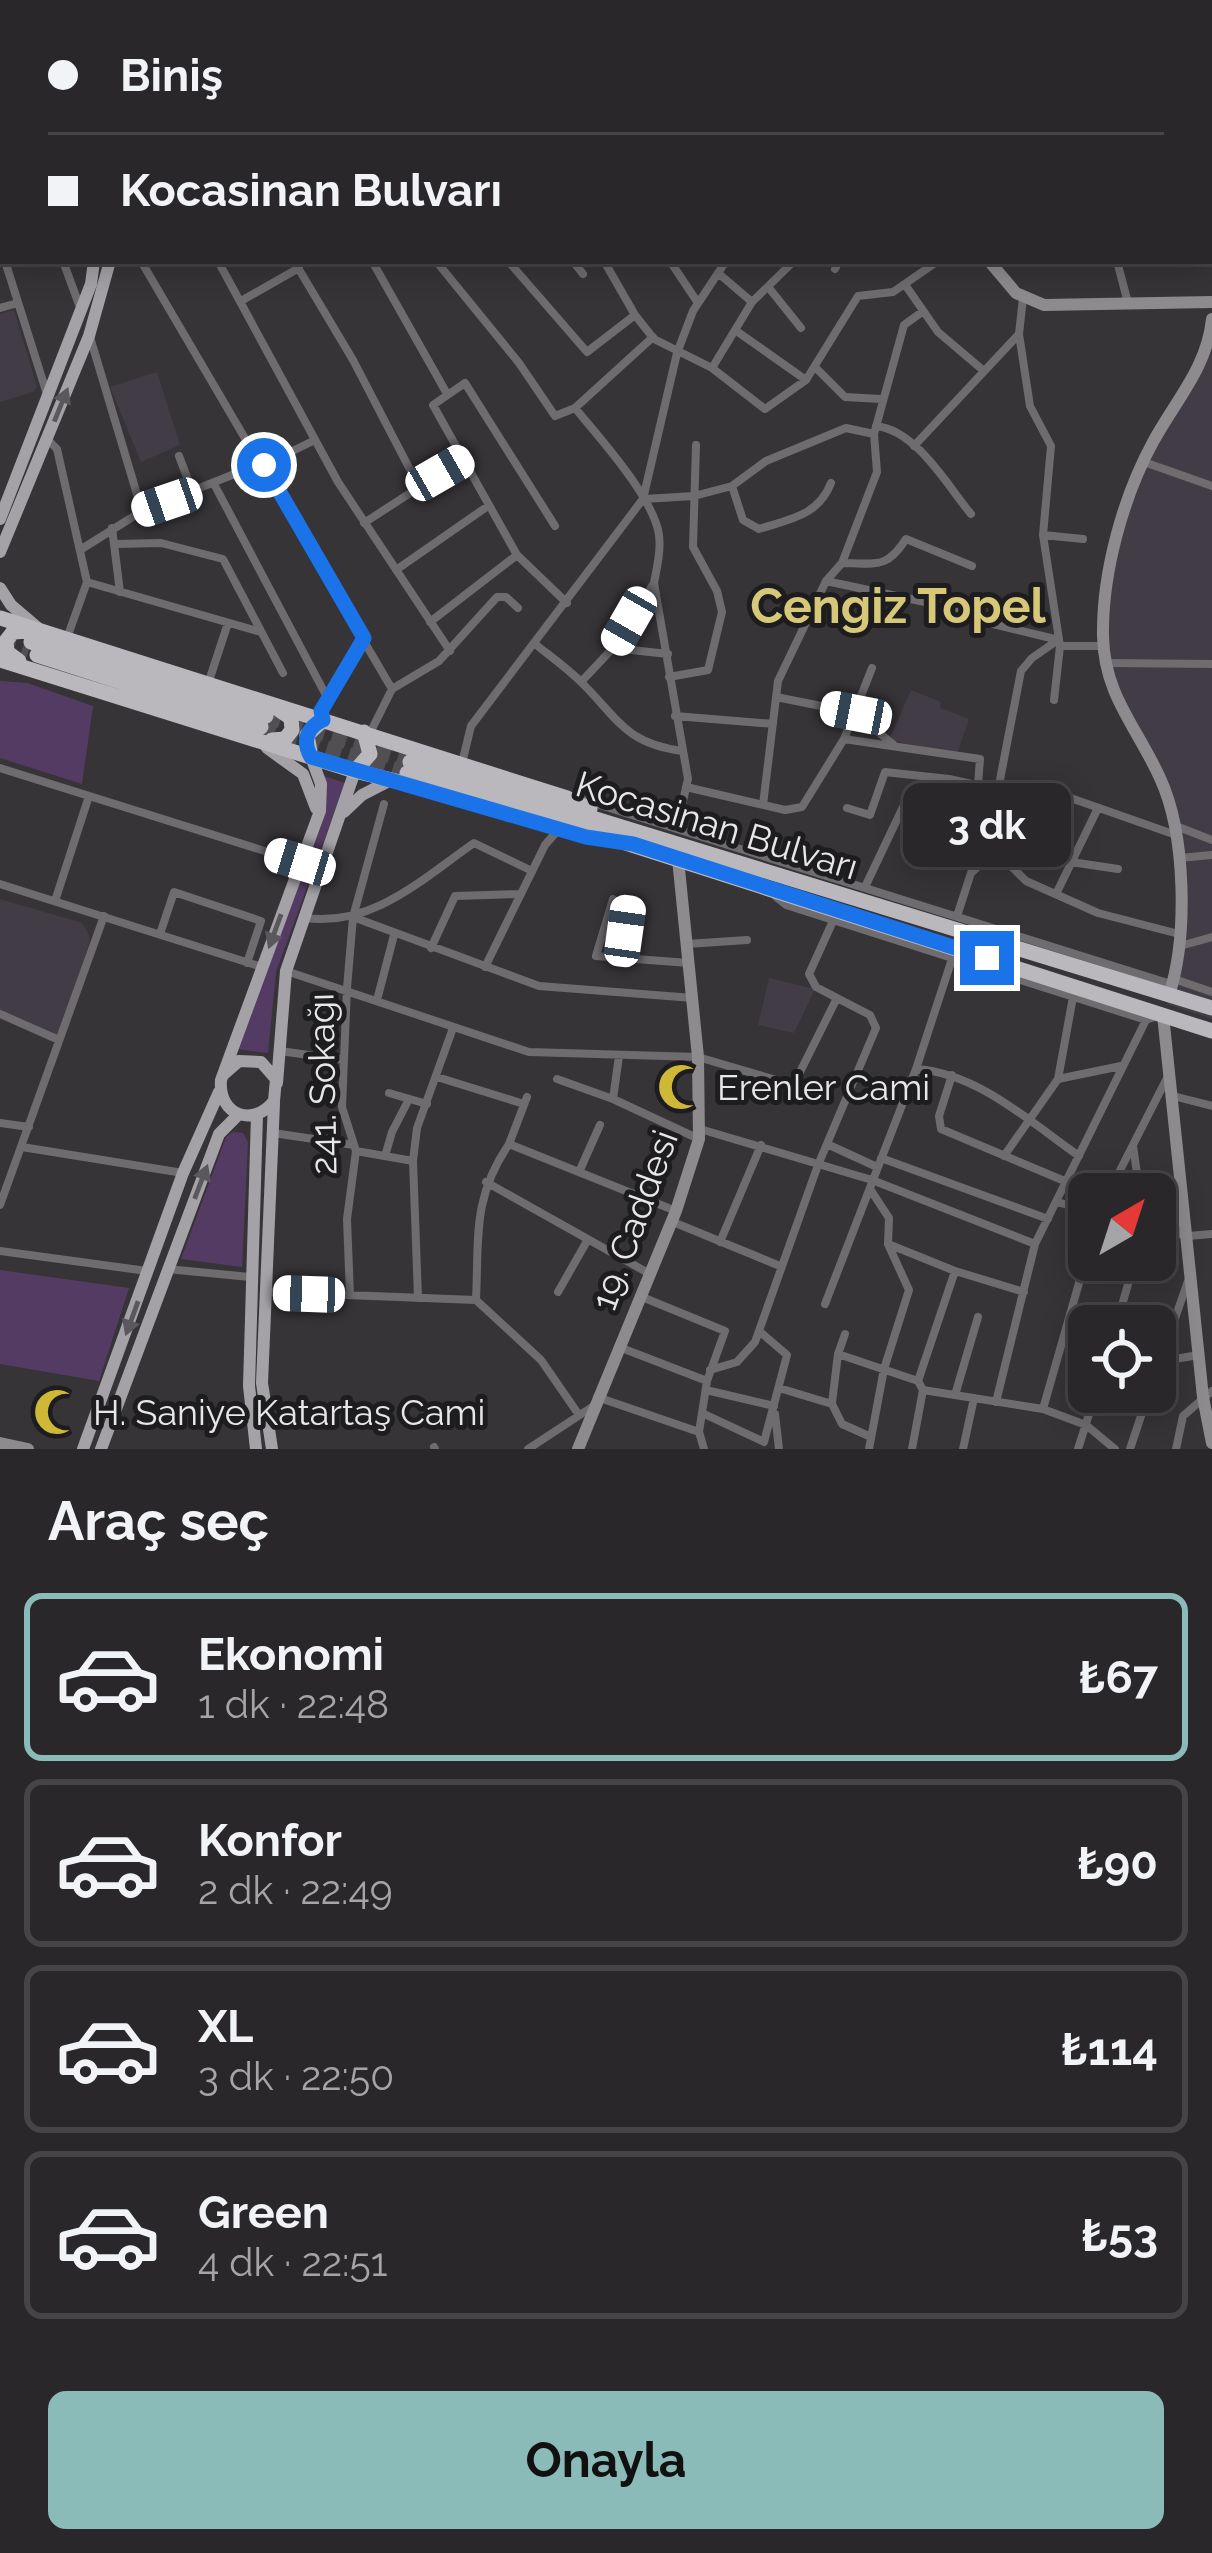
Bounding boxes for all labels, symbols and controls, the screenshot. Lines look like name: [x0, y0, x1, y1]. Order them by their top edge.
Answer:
text: Biniş: [120, 49, 223, 102]
text: Kocasinan Bulvarı: [120, 164, 502, 217]
one-way arrow: [52, 387, 71, 423]
route start: [237, 438, 291, 492]
car: [400, 439, 480, 507]
car: [127, 473, 207, 531]
district label: Cengiz Topel: [750, 578, 1047, 634]
car: [595, 581, 663, 661]
car: [817, 688, 895, 738]
street label: Kocasinan Bulvarı: [571, 762, 863, 888]
callout: 3 dk: [903, 784, 1071, 868]
text: 3 dk: [948, 802, 1026, 848]
car: [260, 834, 340, 890]
car: [602, 893, 648, 969]
one-way arrow: [265, 913, 283, 949]
route end: [960, 931, 1014, 985]
street label: 241. Sokağı: [299, 993, 345, 1175]
mosque icon: Erenler Cami: [656, 1062, 706, 1112]
place label: Erenler Cami: [717, 1066, 930, 1108]
street label: 19. Caddesi: [582, 1125, 686, 1315]
one-way arrow: [192, 1164, 211, 1200]
north arrow: [1068, 1173, 1176, 1281]
map controls: [1068, 1173, 1176, 1413]
car: [272, 1275, 346, 1313]
one-way arrow: [122, 1300, 140, 1336]
button: locate: [1068, 1305, 1176, 1413]
mosque icon: H. Saniye Katartaş Cami: [32, 1387, 82, 1437]
place label: H. Saniye Katartaş Cami: [93, 1391, 485, 1433]
text: Araç seç: [48, 1489, 269, 1553]
icon: car: [54, 1623, 162, 1731]
text: Ekonomi: [198, 1628, 384, 1681]
text: ₺67: [1079, 1651, 1158, 1704]
text: 1 dk · 22:48: [198, 1681, 389, 1727]
icon: car: [54, 1809, 162, 1917]
text: Konfor: [198, 1814, 342, 1867]
text: ₺90: [1077, 1837, 1158, 1890]
text: 2 dk · 22:49: [198, 1867, 393, 1913]
icon: car: [54, 1995, 162, 2103]
text: XL: [198, 2000, 253, 2053]
text: ₺114: [1061, 2023, 1158, 2076]
text: 3 dk · 22:50: [198, 2053, 394, 2099]
icon: car: [54, 2181, 162, 2289]
text: Green: [198, 2186, 329, 2239]
text: ₺53: [1081, 2209, 1158, 2262]
text: 4 dk · 22:51: [198, 2239, 387, 2285]
button: Onayla: [48, 2391, 1164, 2529]

